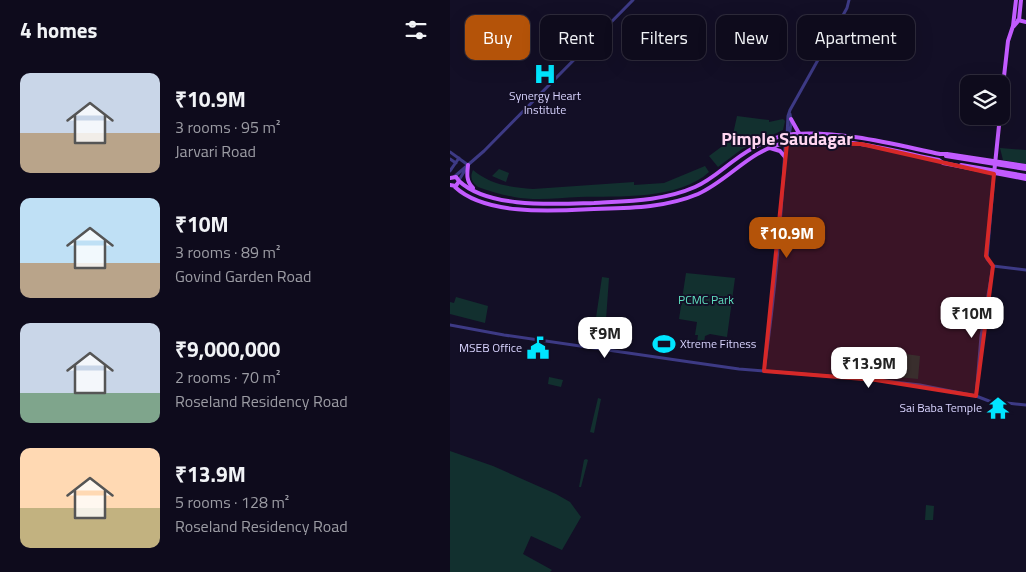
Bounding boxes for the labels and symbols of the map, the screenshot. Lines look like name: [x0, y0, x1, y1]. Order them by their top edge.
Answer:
hospital icon: Synergy Heart Institute: [532, 61, 558, 87]
place label: Synergy Heart Institute: [509, 86, 582, 119]
district label: Pimple Saudagar: [721, 125, 853, 152]
pin: ₹10.9M: [746, 216, 828, 259]
park label: PCMC Park: [678, 290, 734, 309]
pin: ₹10M: [942, 296, 1002, 339]
pin: ₹9M: [581, 316, 629, 359]
sports icon: Xtreme Fitness: [651, 331, 677, 357]
place label: Xtreme Fitness: [680, 334, 757, 353]
public building icon: MSEB Office: [525, 335, 551, 361]
place label: MSEB Office: [459, 338, 522, 357]
pin: ₹13.9M: [828, 346, 910, 389]
temple icon: Sai Baba Temple: [985, 395, 1011, 421]
place label: Sai Baba Temple: [899, 398, 982, 417]

